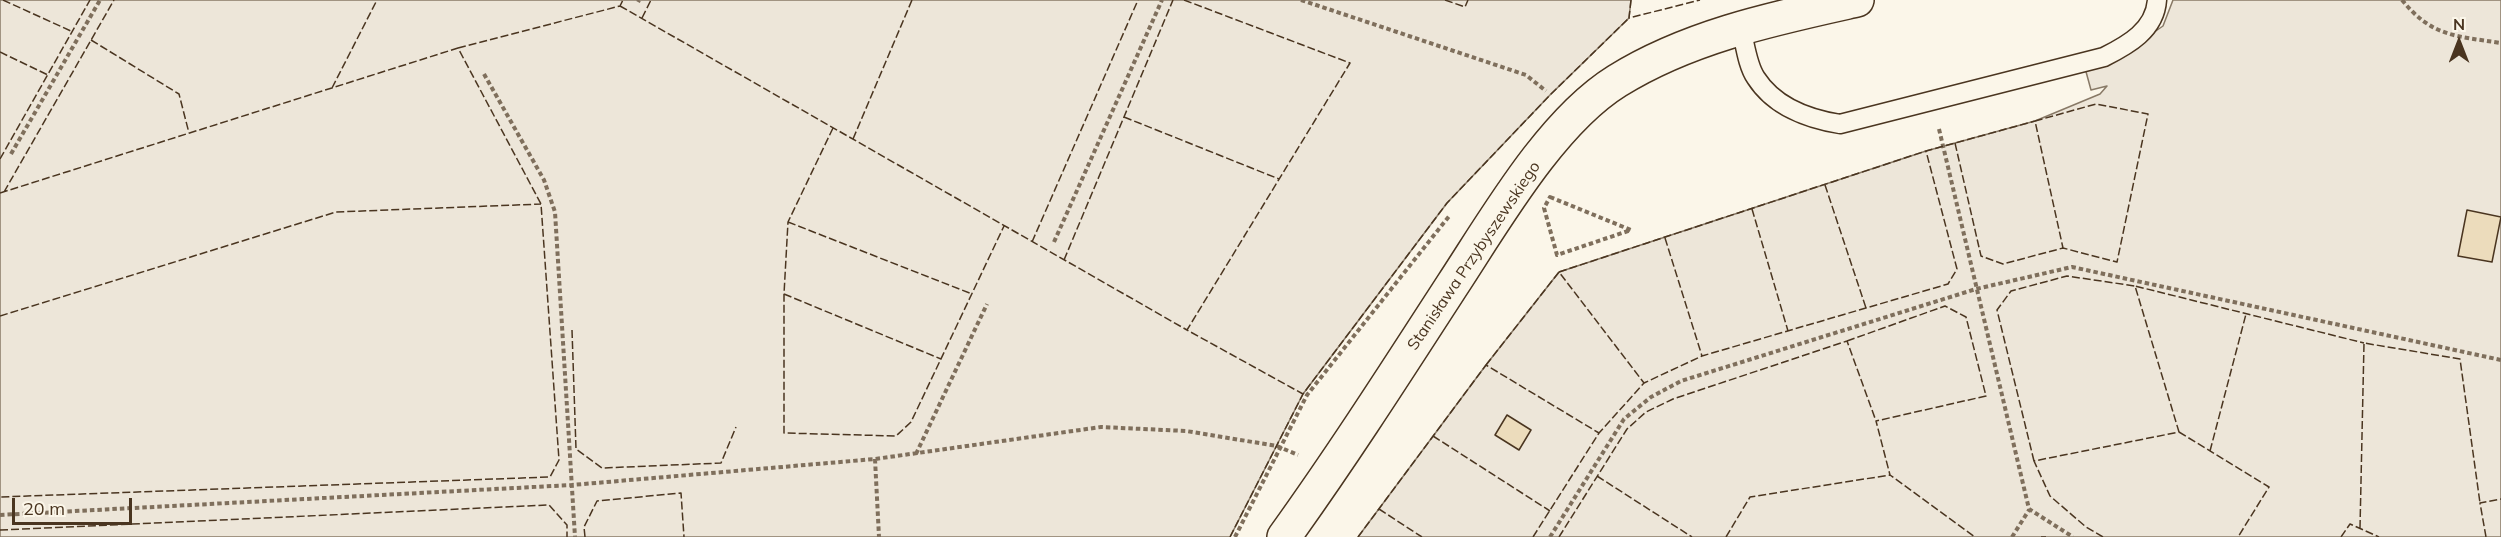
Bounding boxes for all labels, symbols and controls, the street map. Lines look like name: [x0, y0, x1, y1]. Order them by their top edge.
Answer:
north arrow: [2429, 12, 2489, 72]
text: N: [2453, 14, 2465, 34]
street label: Stanisława Przybyszewskiego: [1404, 158, 1544, 354]
scale bar: [15, 486, 135, 524]
text: 20 m: [23, 497, 65, 520]

